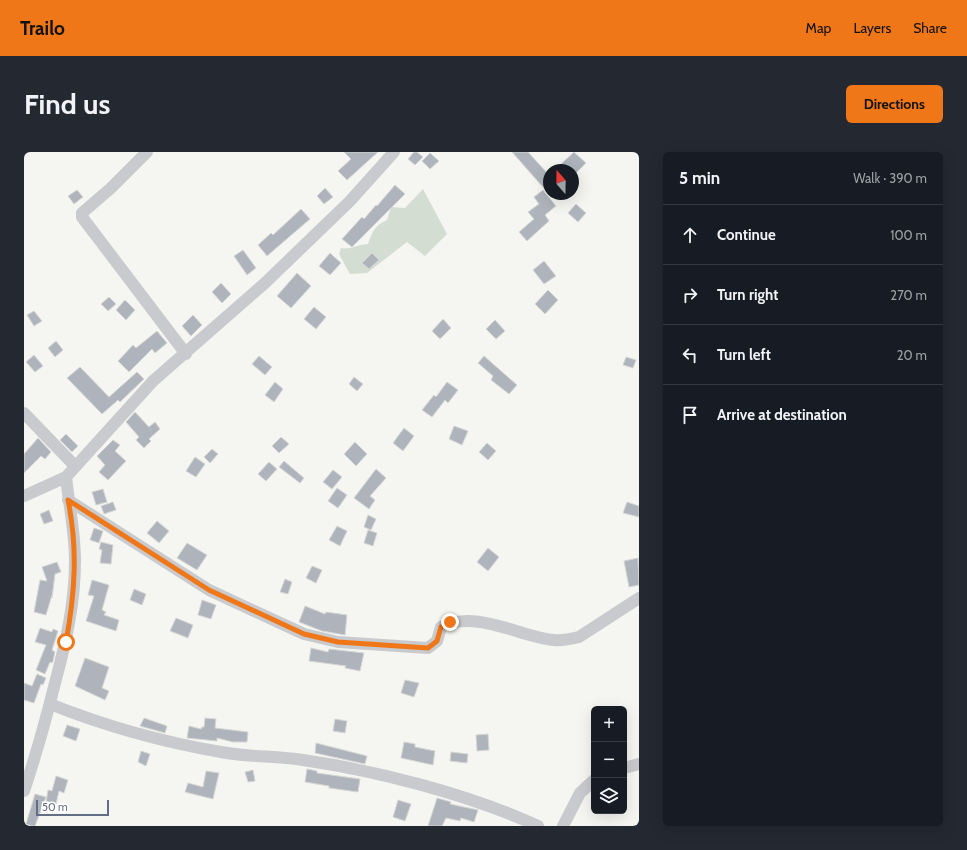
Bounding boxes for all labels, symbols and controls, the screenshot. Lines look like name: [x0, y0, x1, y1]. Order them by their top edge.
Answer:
text: Trailo: [20, 17, 65, 40]
text: Map: [806, 19, 831, 37]
text: Layers: [853, 19, 891, 37]
text: Share: [913, 19, 947, 37]
button: Directions: [846, 85, 943, 123]
text: Find us: [24, 87, 110, 121]
north arrow: [543, 164, 579, 200]
text: 5 min: [679, 168, 720, 188]
text: Walk · 390 m: [853, 170, 927, 186]
icon: ahead: [679, 224, 701, 246]
text: Continue: [717, 226, 776, 244]
text: 100 m: [890, 227, 927, 243]
icon: right: [679, 284, 701, 306]
text: Turn right: [717, 286, 778, 304]
text: 270 m: [890, 287, 927, 303]
icon: left: [679, 344, 701, 366]
text: Turn left: [717, 346, 771, 364]
text: 20 m: [897, 347, 927, 363]
icon: arrive: [679, 404, 701, 426]
text: Arrive at destination: [717, 406, 847, 424]
route end: [441, 613, 459, 631]
route start: [57, 633, 75, 651]
map controls: [591, 706, 627, 814]
button: +: [591, 706, 627, 742]
button: −: [591, 742, 627, 778]
button: layers: [591, 778, 627, 814]
scale bar: [36, 798, 109, 817]
text: 50 m: [42, 800, 68, 814]

